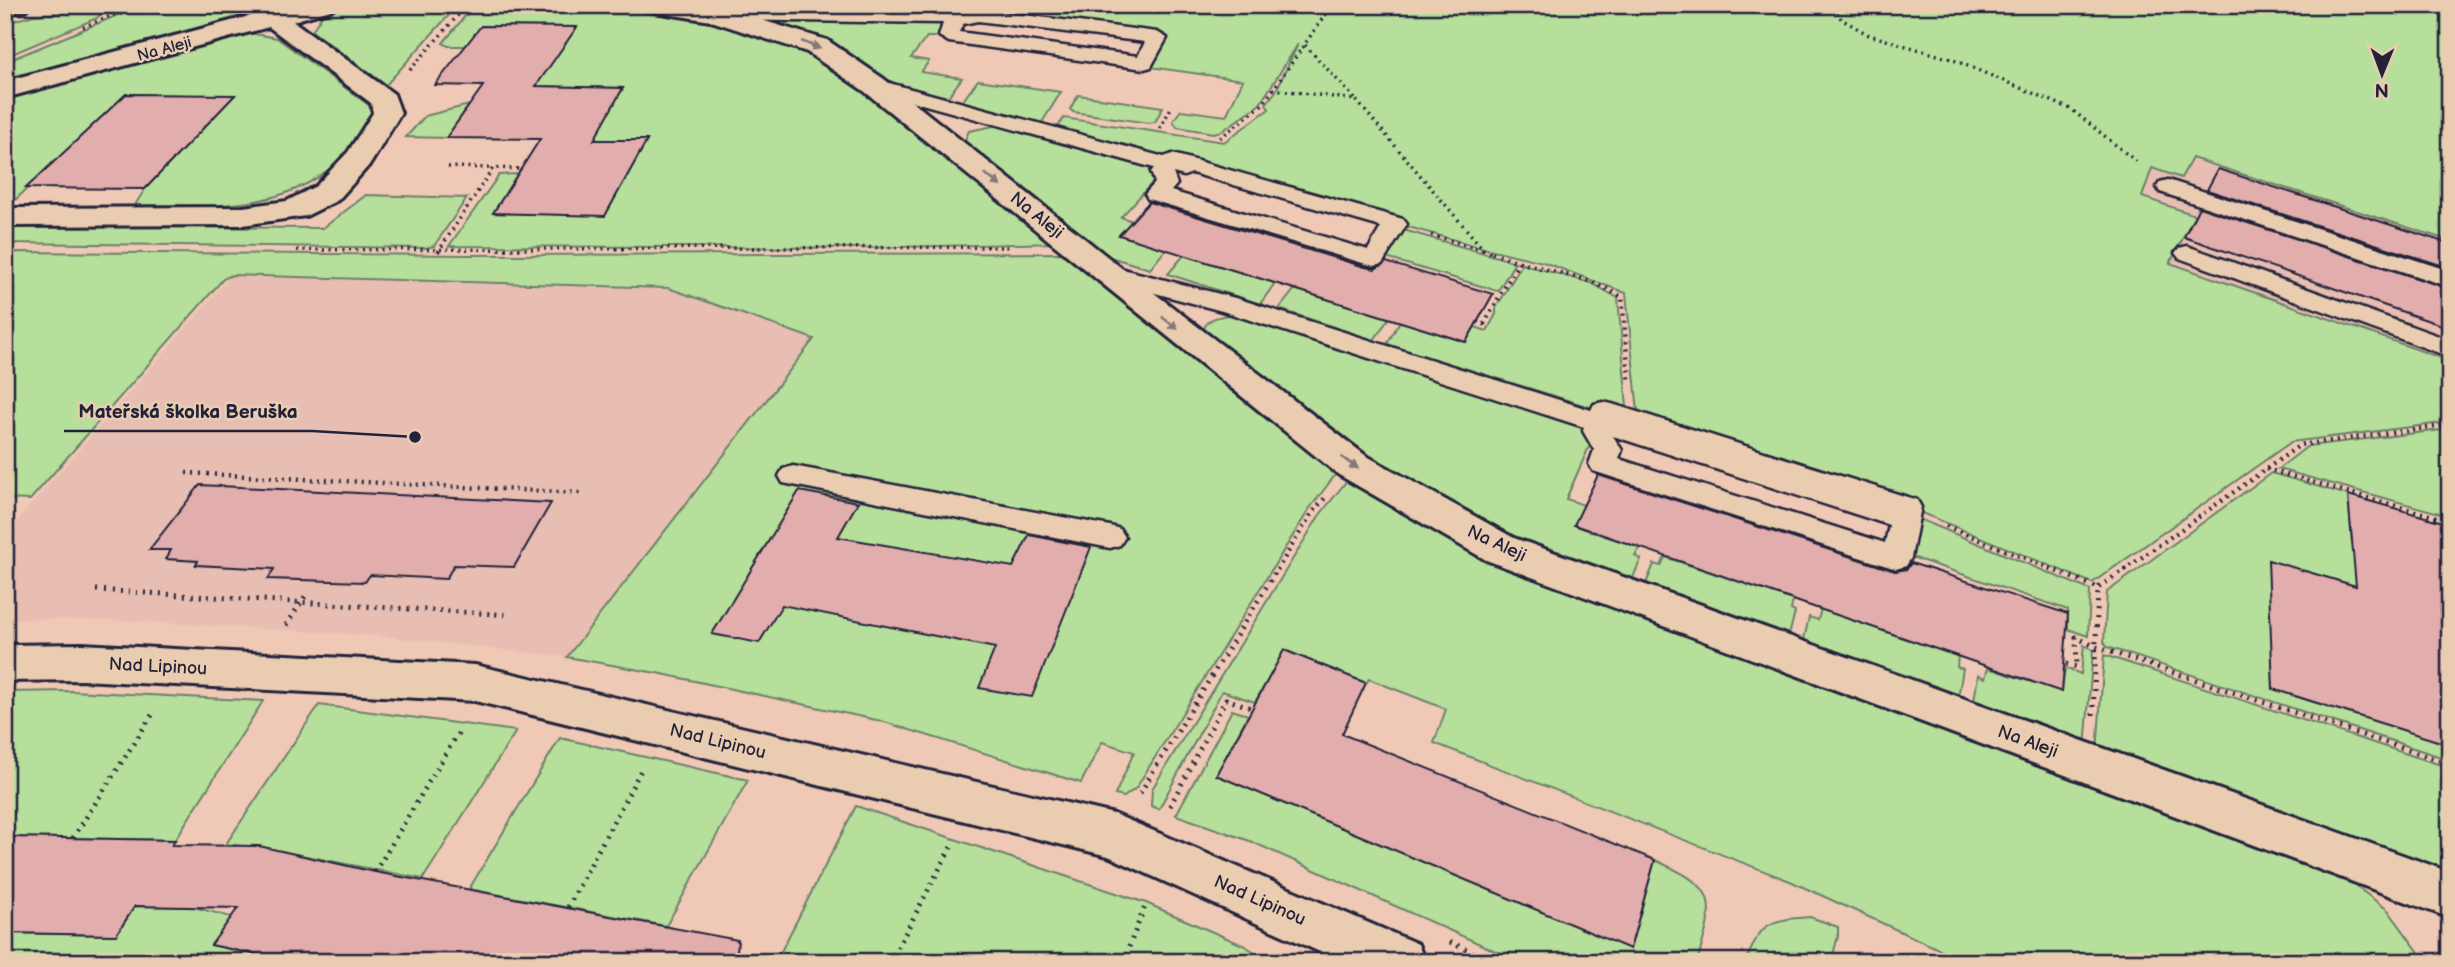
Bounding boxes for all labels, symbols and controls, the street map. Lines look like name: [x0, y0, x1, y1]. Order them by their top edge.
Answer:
street label: Na Aleji: [135, 33, 194, 66]
north arrow: [2346, 38, 2416, 108]
one-way arrow: [801, 40, 822, 51]
text: N: [2374, 78, 2389, 101]
one-way arrow: [984, 173, 1002, 188]
street label: Na Aleji: [1006, 188, 1068, 243]
one-way arrow: [1161, 316, 1179, 331]
callout: Mateřská školka Beruška: [64, 391, 312, 431]
text: Mateřská školka Beruška: [78, 401, 298, 424]
one-way arrow: [1341, 456, 1359, 470]
street label: Na Aleji: [1464, 521, 1530, 566]
street label: Nad Lipinou: [108, 653, 208, 680]
street label: Nad Lipinou: [668, 719, 768, 764]
street label: Na Aleji: [1995, 721, 2061, 762]
street label: Nad Lipinou: [1211, 871, 1309, 930]

